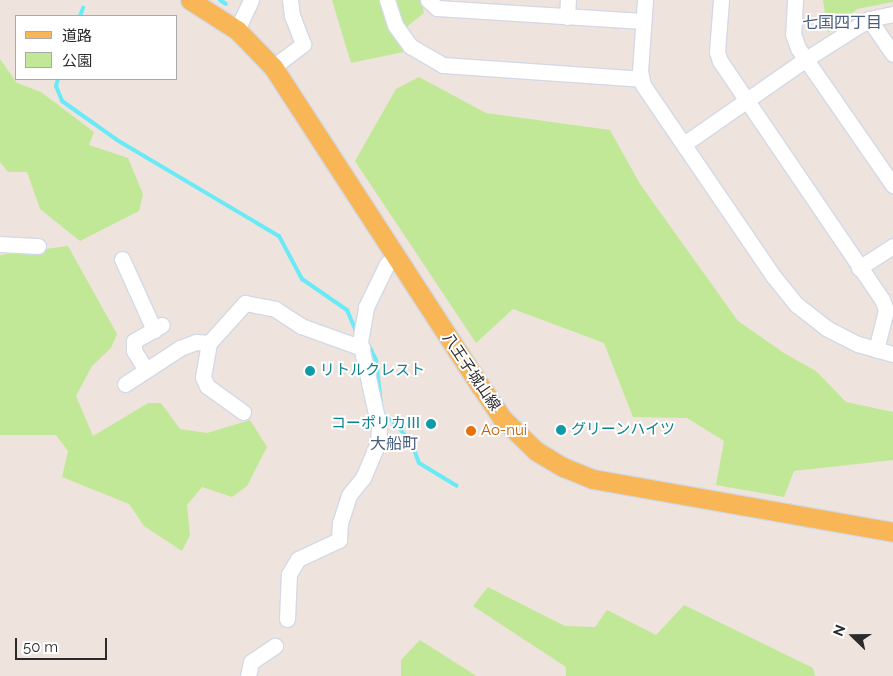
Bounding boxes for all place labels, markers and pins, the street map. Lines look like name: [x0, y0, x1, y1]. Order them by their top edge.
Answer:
place label: リトルクレスト: [320, 362, 425, 380]
marker: リトルクレスト: [304, 365, 316, 377]
place label: コーポリカⅢ: [331, 415, 421, 433]
marker: コーポリカⅢ: [425, 418, 437, 430]
place label: グリーンハイツ: [571, 421, 676, 439]
place label: Ao-nui: [481, 422, 527, 440]
marker: グリーンハイツ: [555, 424, 567, 436]
marker: Ao-nui: [465, 425, 477, 437]

